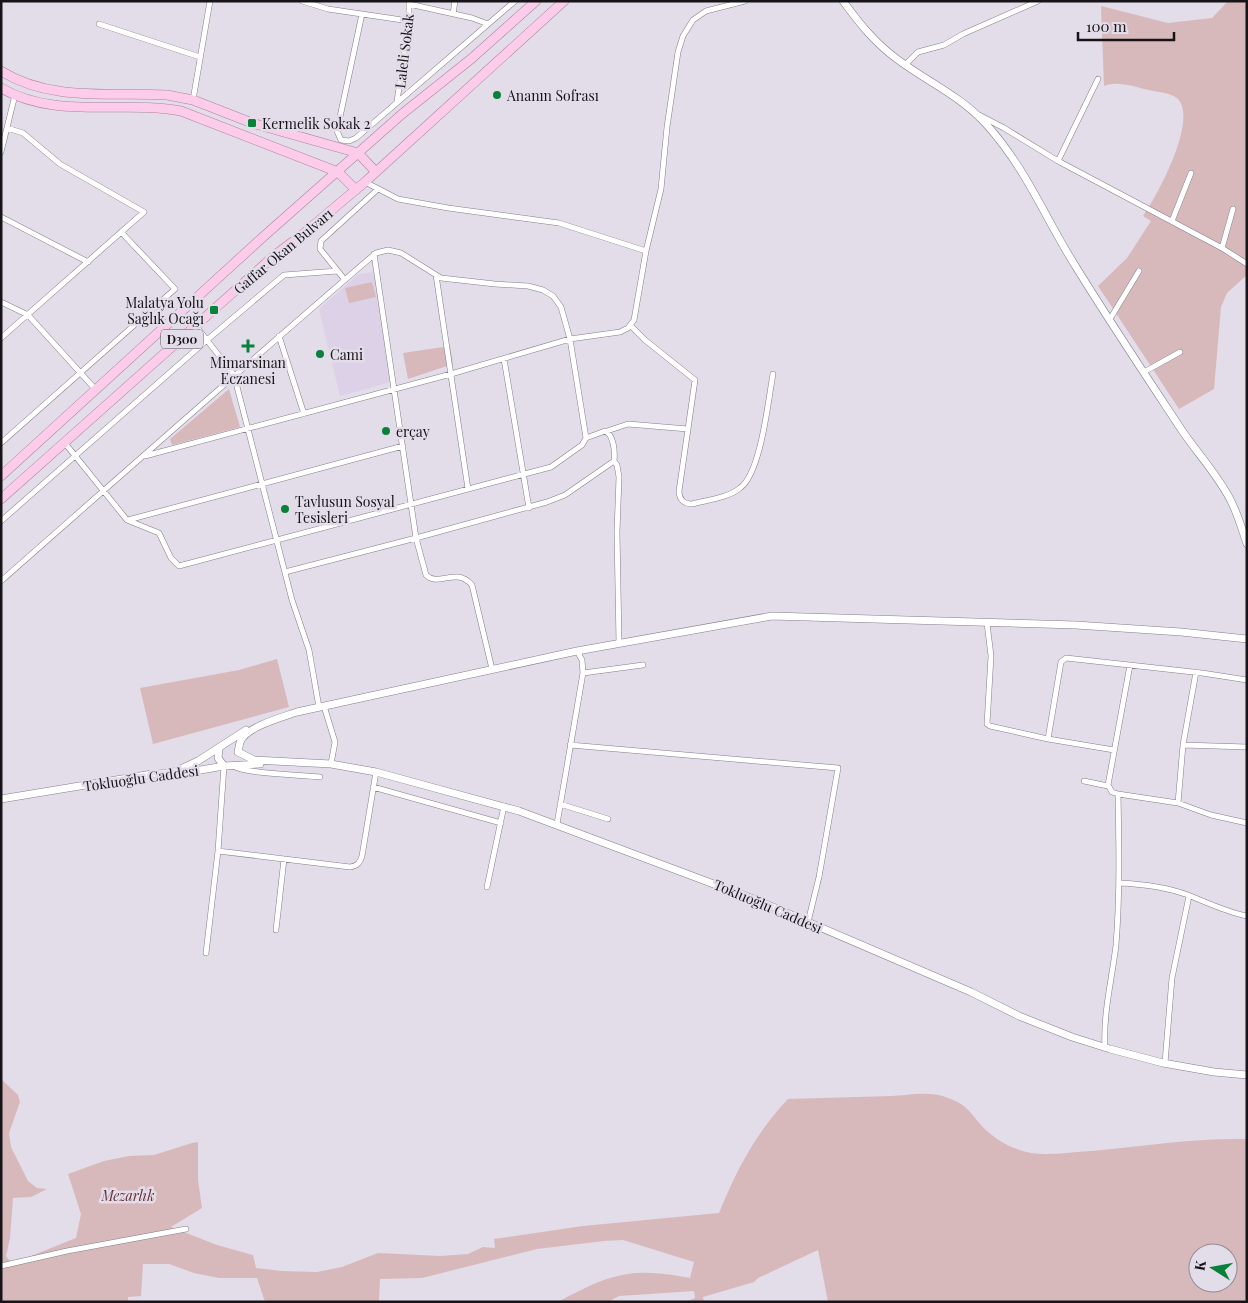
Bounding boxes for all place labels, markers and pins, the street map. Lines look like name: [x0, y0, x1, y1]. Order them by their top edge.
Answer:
place label: Ananın Sofrası: [506, 86, 599, 105]
marker: Ananın Sofrası: [491, 89, 503, 101]
place label: Kermelik Sokak 2: [262, 114, 371, 133]
marker: Kermelik Sokak 2: [246, 117, 258, 129]
place label: Malatya Yolu Sağlık Ocağı: [125, 293, 204, 328]
marker: Malatya Yolu Sağlık Ocağı: [208, 304, 220, 316]
marker: Mimarsinan Eczanesi: [242, 340, 254, 352]
place label: Cami: [330, 345, 363, 364]
marker: Cami: [314, 348, 326, 360]
place label: Mimarsinan Eczanesi: [210, 353, 287, 388]
place label: erçay: [396, 422, 430, 441]
marker: erçay: [380, 425, 392, 437]
place label: Tavlusun Sosyal Tesisleri: [295, 492, 395, 527]
marker: Tavlusun Sosyal Tesisleri: [279, 503, 291, 515]

